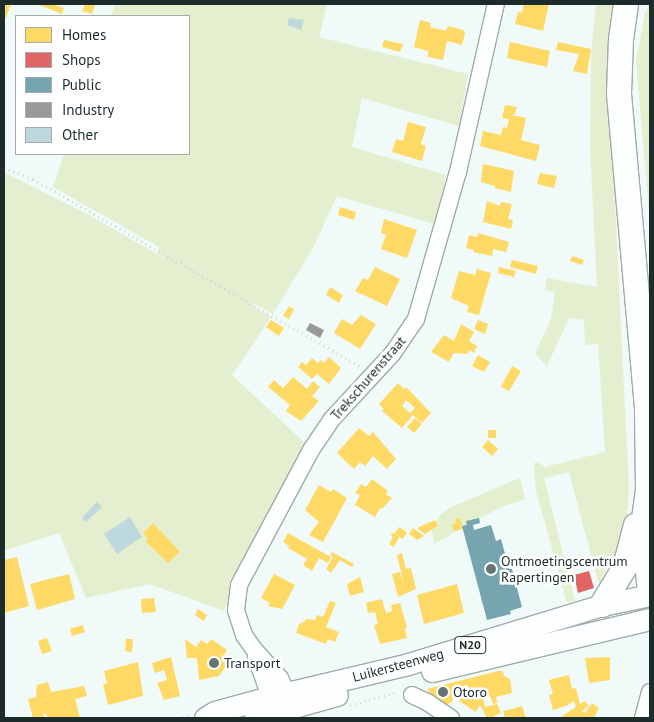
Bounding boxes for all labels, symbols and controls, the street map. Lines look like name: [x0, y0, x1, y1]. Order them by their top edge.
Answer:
legend: [15, 15, 190, 155]
text: Homes: [62, 25, 106, 44]
text: Shops: [62, 50, 101, 69]
text: Public: [62, 75, 101, 94]
text: Industry: [62, 100, 114, 119]
text: Other: [62, 125, 98, 144]
street label: Trekschurenstraat: [327, 333, 409, 423]
place label: Ontmoetingscentrum Rapertingen: [501, 553, 628, 586]
marker: Ontmoetingscentrum Rapertingen: [485, 563, 497, 575]
road number: N20: [454, 636, 486, 654]
street label: Luikersteenweg: [351, 645, 445, 685]
place label: Transport: [224, 655, 281, 671]
marker: Transport: [208, 657, 220, 669]
place label: Otoro: [453, 684, 487, 700]
marker: Otoro: [437, 686, 449, 698]

